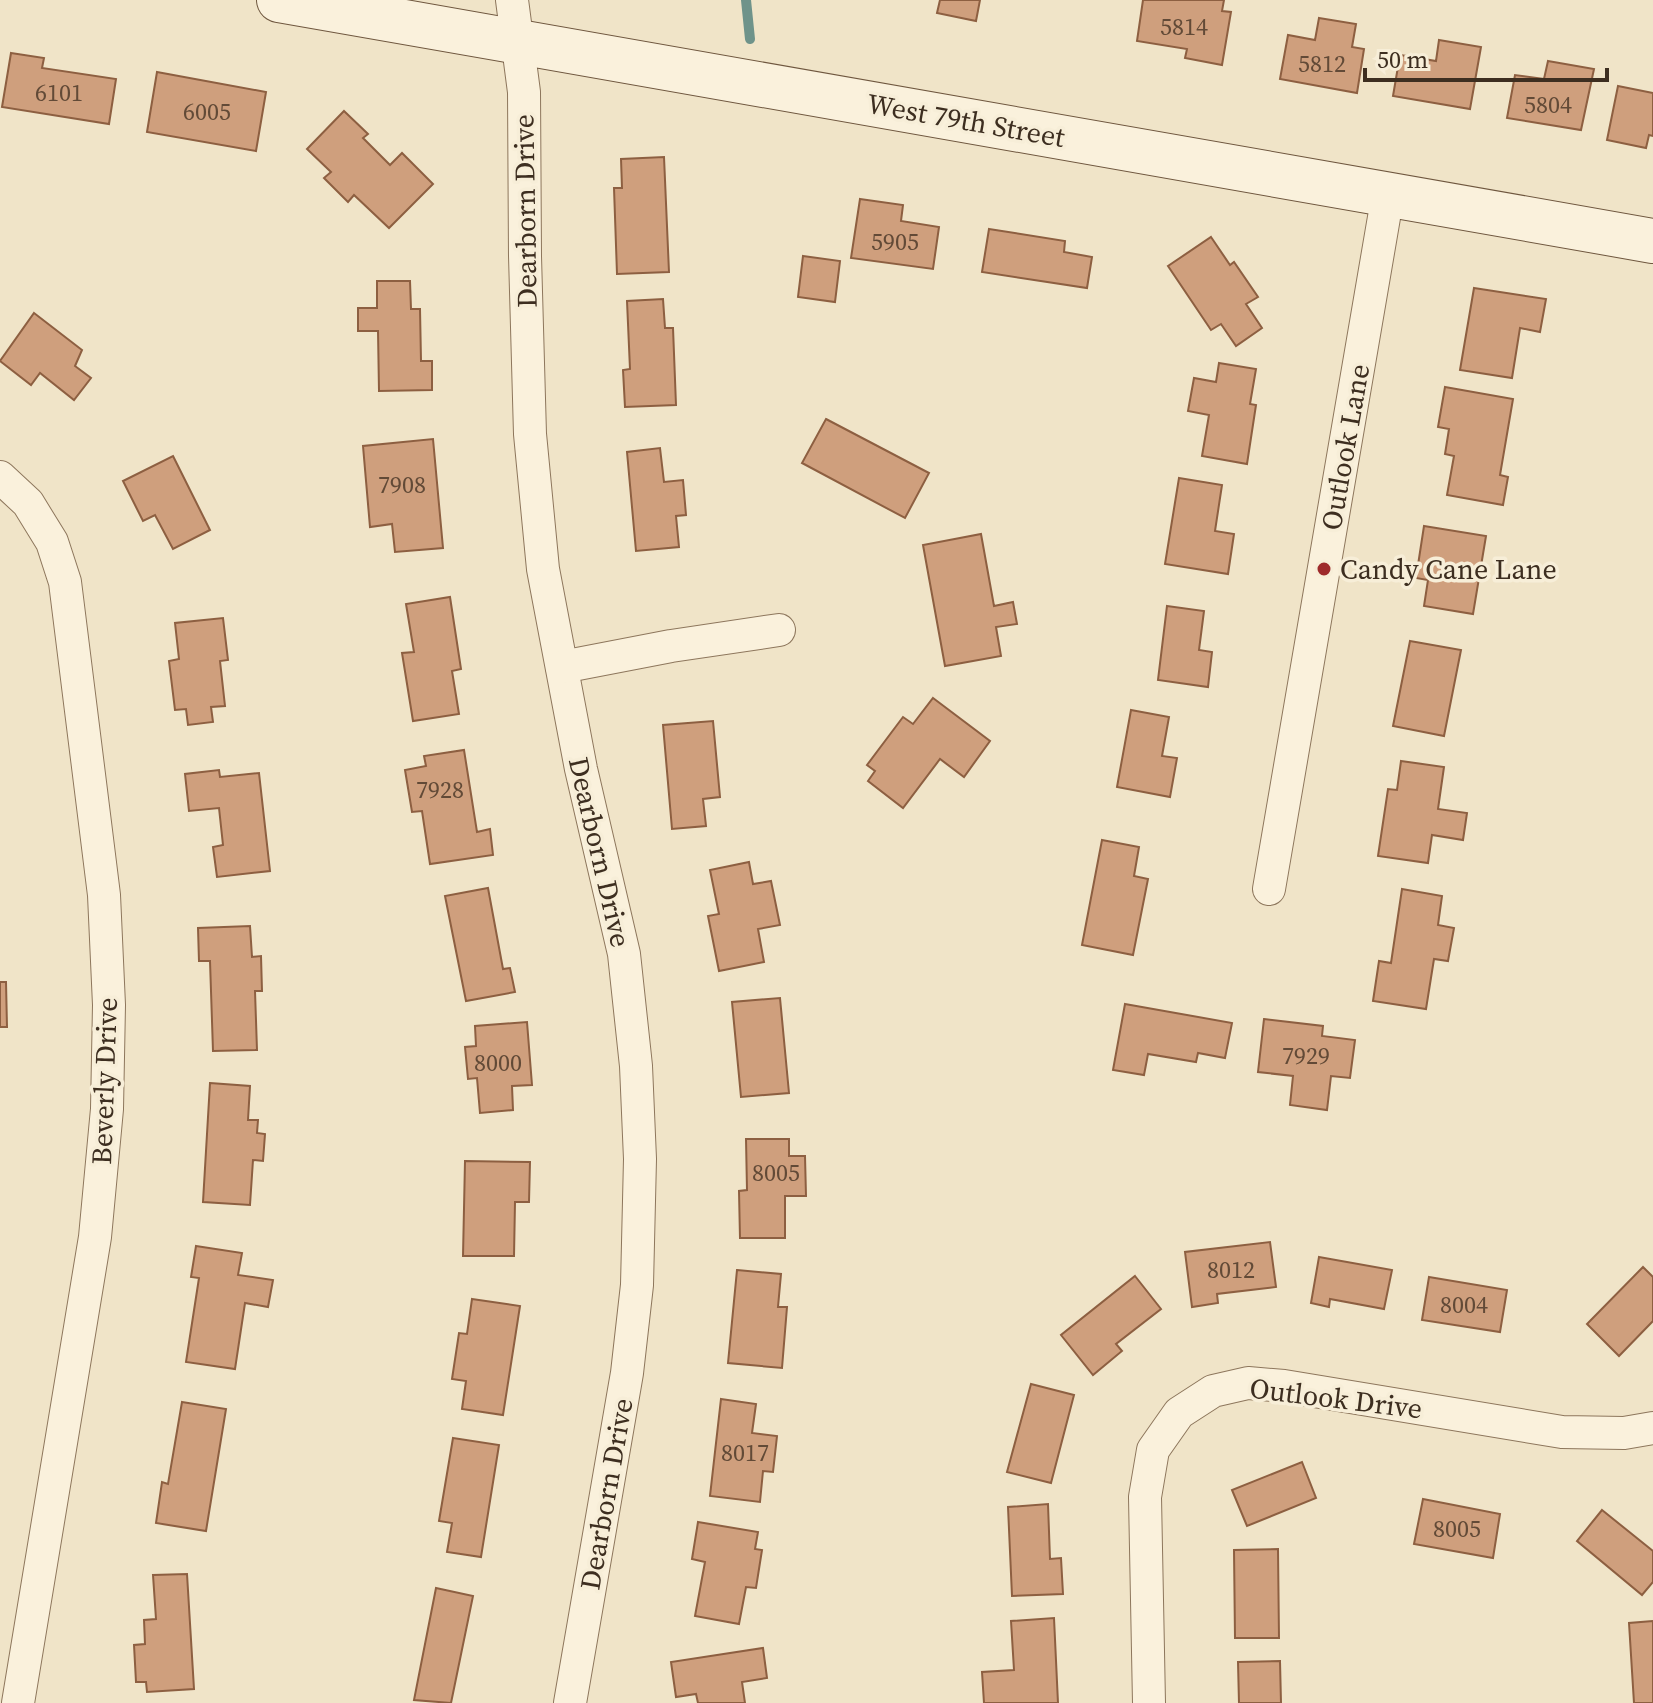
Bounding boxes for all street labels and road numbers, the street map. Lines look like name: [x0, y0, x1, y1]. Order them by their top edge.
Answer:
street label: West 79th Street: [864, 84, 1069, 156]
street label: Dearborn Drive: [504, 114, 546, 308]
street label: Outlook Lane: [1312, 361, 1378, 533]
street label: Dearborn Drive: [560, 753, 640, 951]
street label: Beverly Drive: [82, 997, 126, 1165]
street label: Outlook Drive: [1248, 1369, 1424, 1427]
street label: Dearborn Drive: [570, 1395, 642, 1593]

